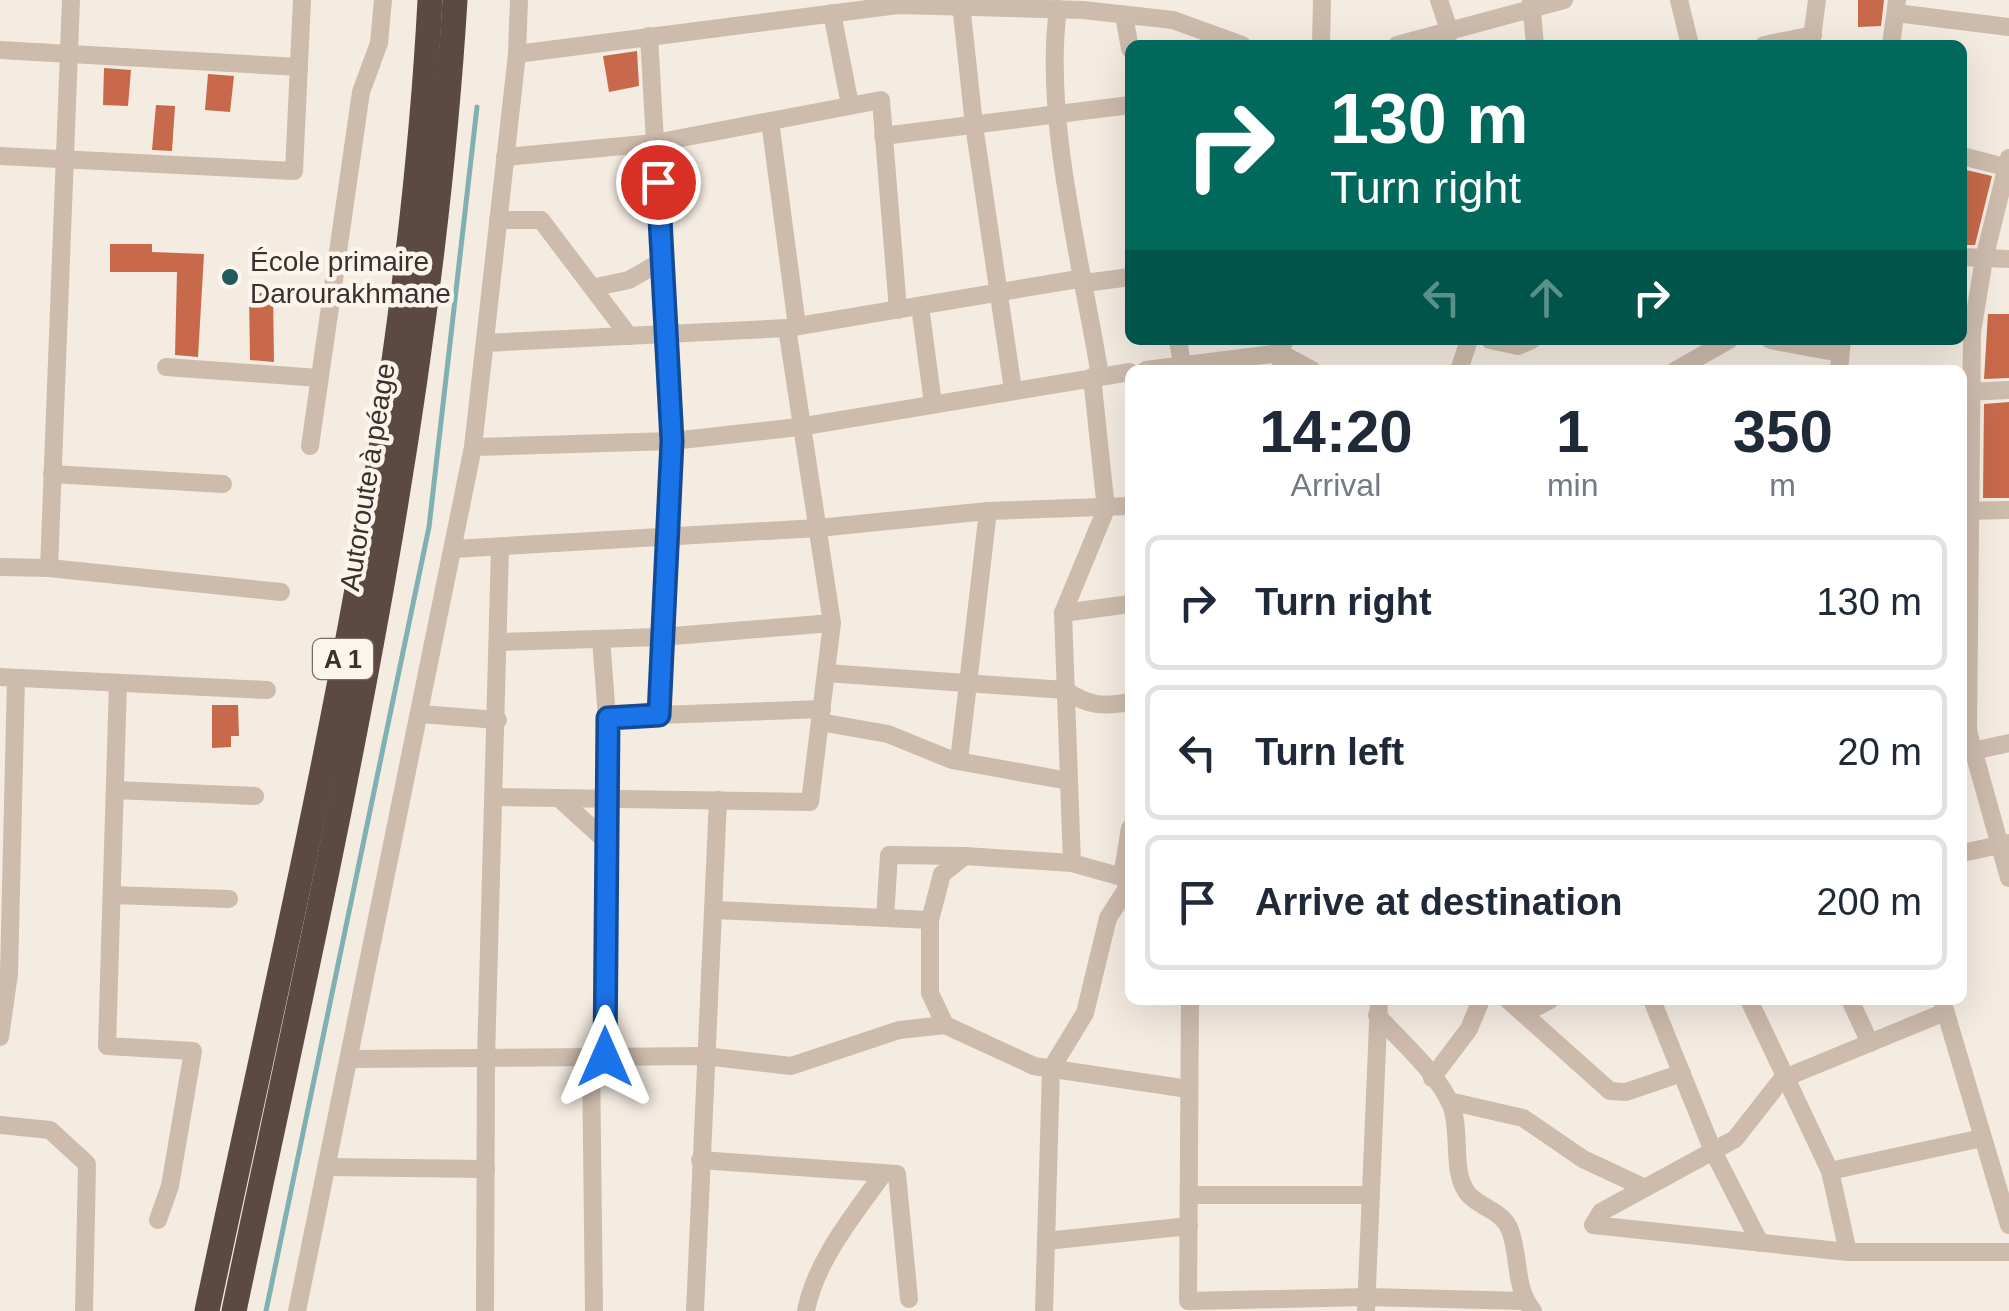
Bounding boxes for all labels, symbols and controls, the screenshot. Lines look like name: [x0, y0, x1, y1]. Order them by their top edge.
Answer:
icon: right: [1165, 80, 1295, 210]
text: 130 m: [1330, 80, 1528, 158]
pin: [616, 140, 701, 225]
icon: arrive: [631, 155, 686, 210]
text: Turn right: [1330, 162, 1521, 213]
place label: École primaire Darourakhmane: [250, 246, 451, 309]
marker: École primaire Darourakhmane: [219, 266, 241, 288]
icon: left: [1414, 270, 1469, 325]
icon: ahead: [1519, 270, 1574, 325]
icon: right: [1624, 270, 1679, 325]
street label: Autoroute à péage: [334, 361, 401, 593]
text: 14:20: [1259, 398, 1413, 465]
text: 1: [1556, 398, 1589, 465]
text: 350: [1733, 398, 1833, 465]
text: Arrival: [1291, 467, 1381, 503]
text: min: [1547, 467, 1598, 503]
text: m: [1769, 467, 1796, 503]
icon: right: [1170, 575, 1225, 630]
text: Turn right: [1255, 581, 1432, 623]
text: 130 m: [1816, 581, 1922, 623]
road number: A 1: [313, 639, 373, 679]
icon: left: [1170, 725, 1225, 780]
text: Turn left: [1255, 731, 1404, 773]
text: 20 m: [1838, 731, 1922, 773]
icon: arrive: [1170, 875, 1225, 930]
text: Arrive at destination: [1255, 881, 1622, 923]
text: 200 m: [1816, 881, 1922, 923]
position arrow: [553, 1005, 657, 1109]

